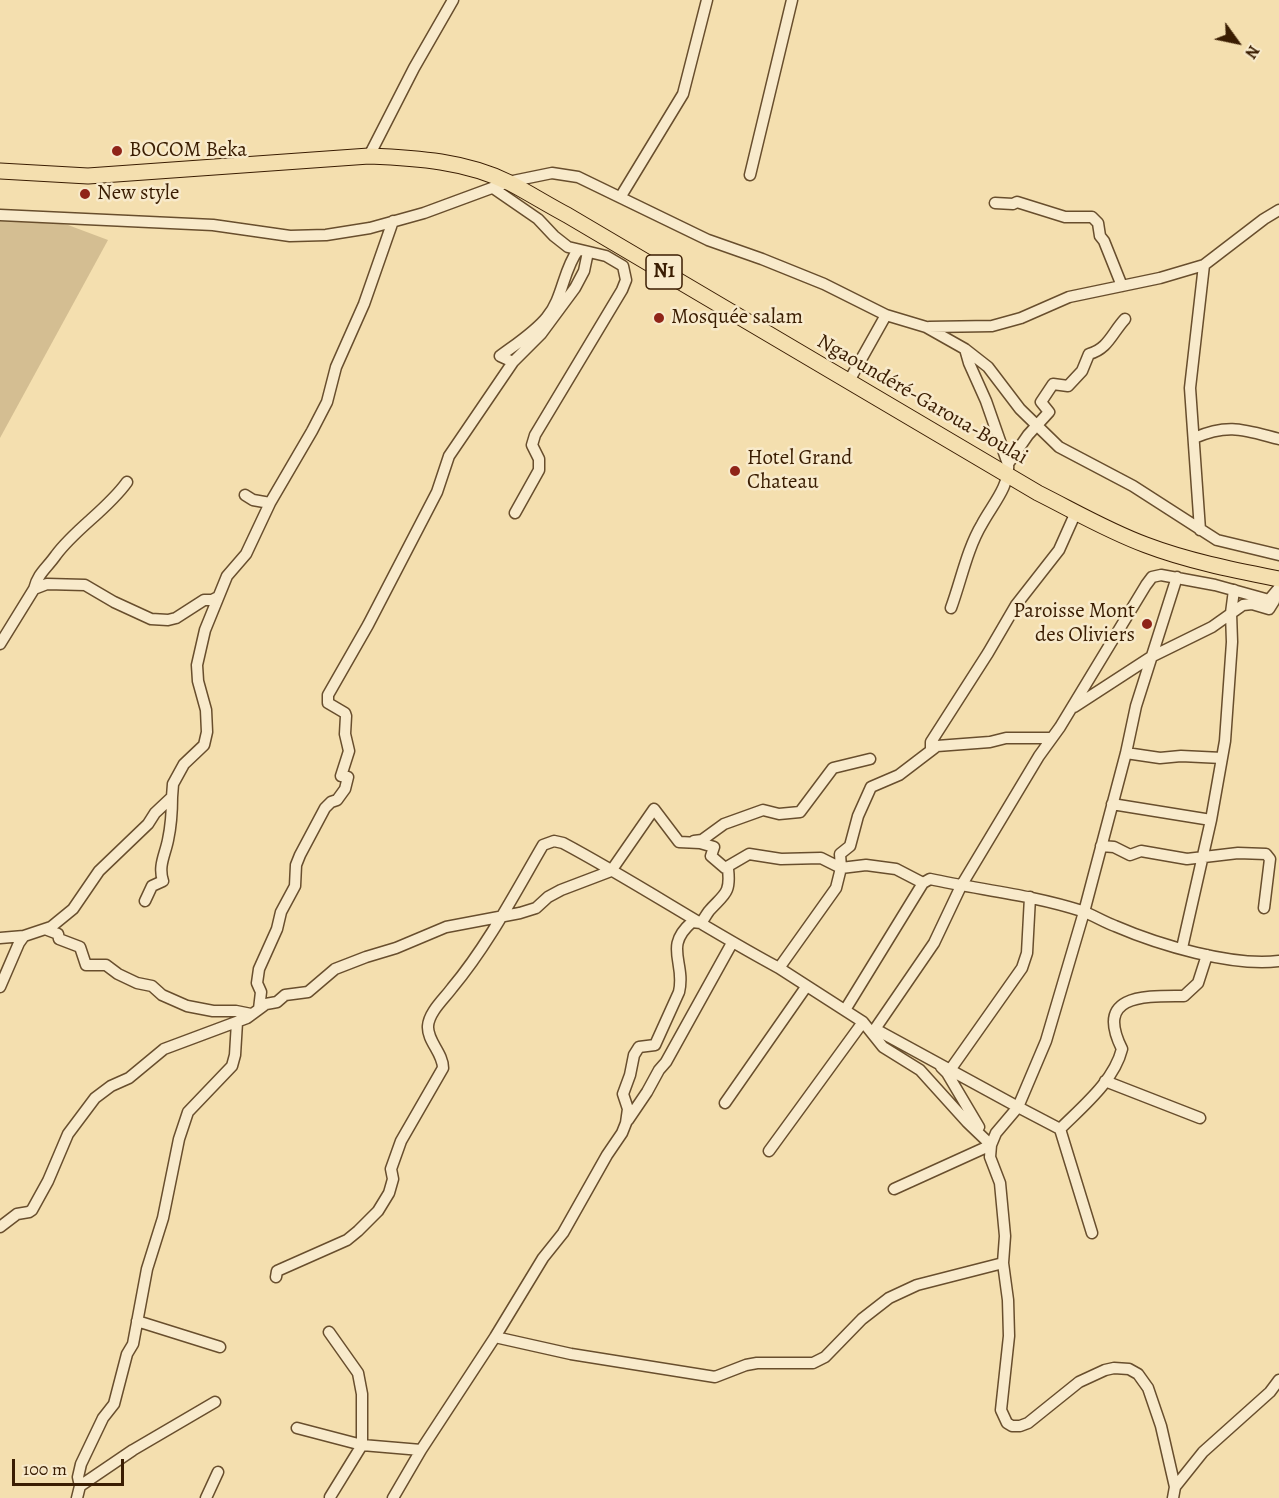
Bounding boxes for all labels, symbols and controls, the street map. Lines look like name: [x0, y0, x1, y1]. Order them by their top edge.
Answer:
north arrow: [1207, 12, 1267, 72]
text: N: [1240, 41, 1264, 63]
place label: BOCOM Beka: [129, 138, 247, 164]
marker: BOCOM Beka: [110, 144, 124, 158]
place label: New style: [97, 181, 179, 207]
marker: New style: [78, 187, 92, 201]
road number: N1: [646, 255, 682, 289]
place label: Mosquée salam: [671, 305, 803, 331]
marker: Mosquée salam: [652, 311, 666, 325]
street label: Ngaoundéré-Garoua-Boulai: [812, 329, 1032, 471]
place label: Hotel Grand Chateau: [747, 446, 852, 496]
marker: Hotel Grand Chateau: [728, 464, 742, 478]
place label: Paroisse Mont des Oliviers: [1013, 599, 1135, 649]
marker: Paroisse Mont des Oliviers: [1140, 617, 1154, 631]
scale bar: [15, 1447, 128, 1485]
text: 100 m: [23, 1457, 67, 1481]

